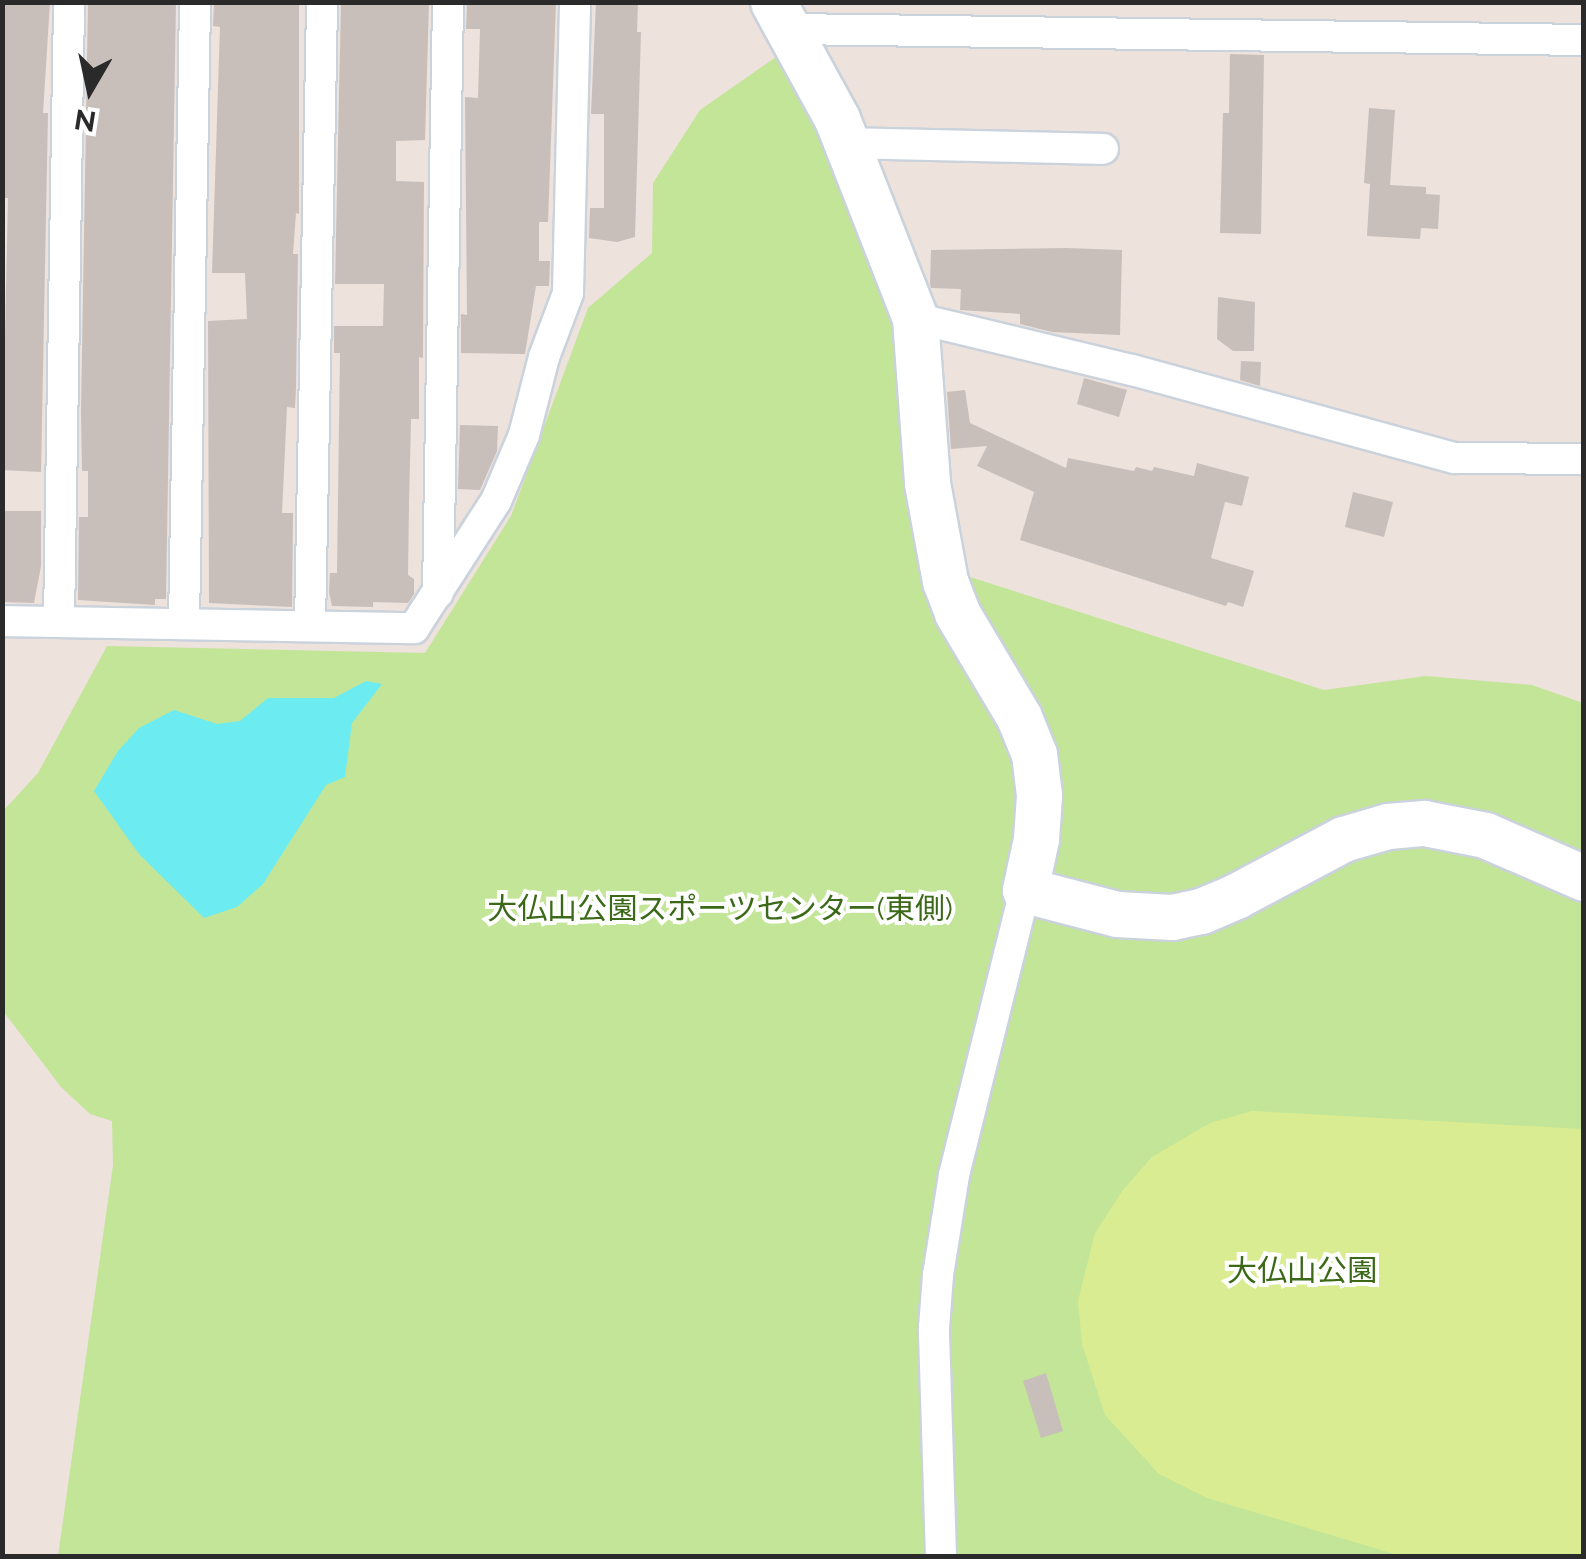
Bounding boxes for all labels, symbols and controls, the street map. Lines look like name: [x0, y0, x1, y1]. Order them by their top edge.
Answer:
north arrow: [40, 40, 140, 140]
text: N: [72, 102, 98, 138]
park label: 大仏山公園スポーツセンター(東側): [487, 891, 953, 927]
park label: 大仏山公園: [1227, 1253, 1377, 1289]

